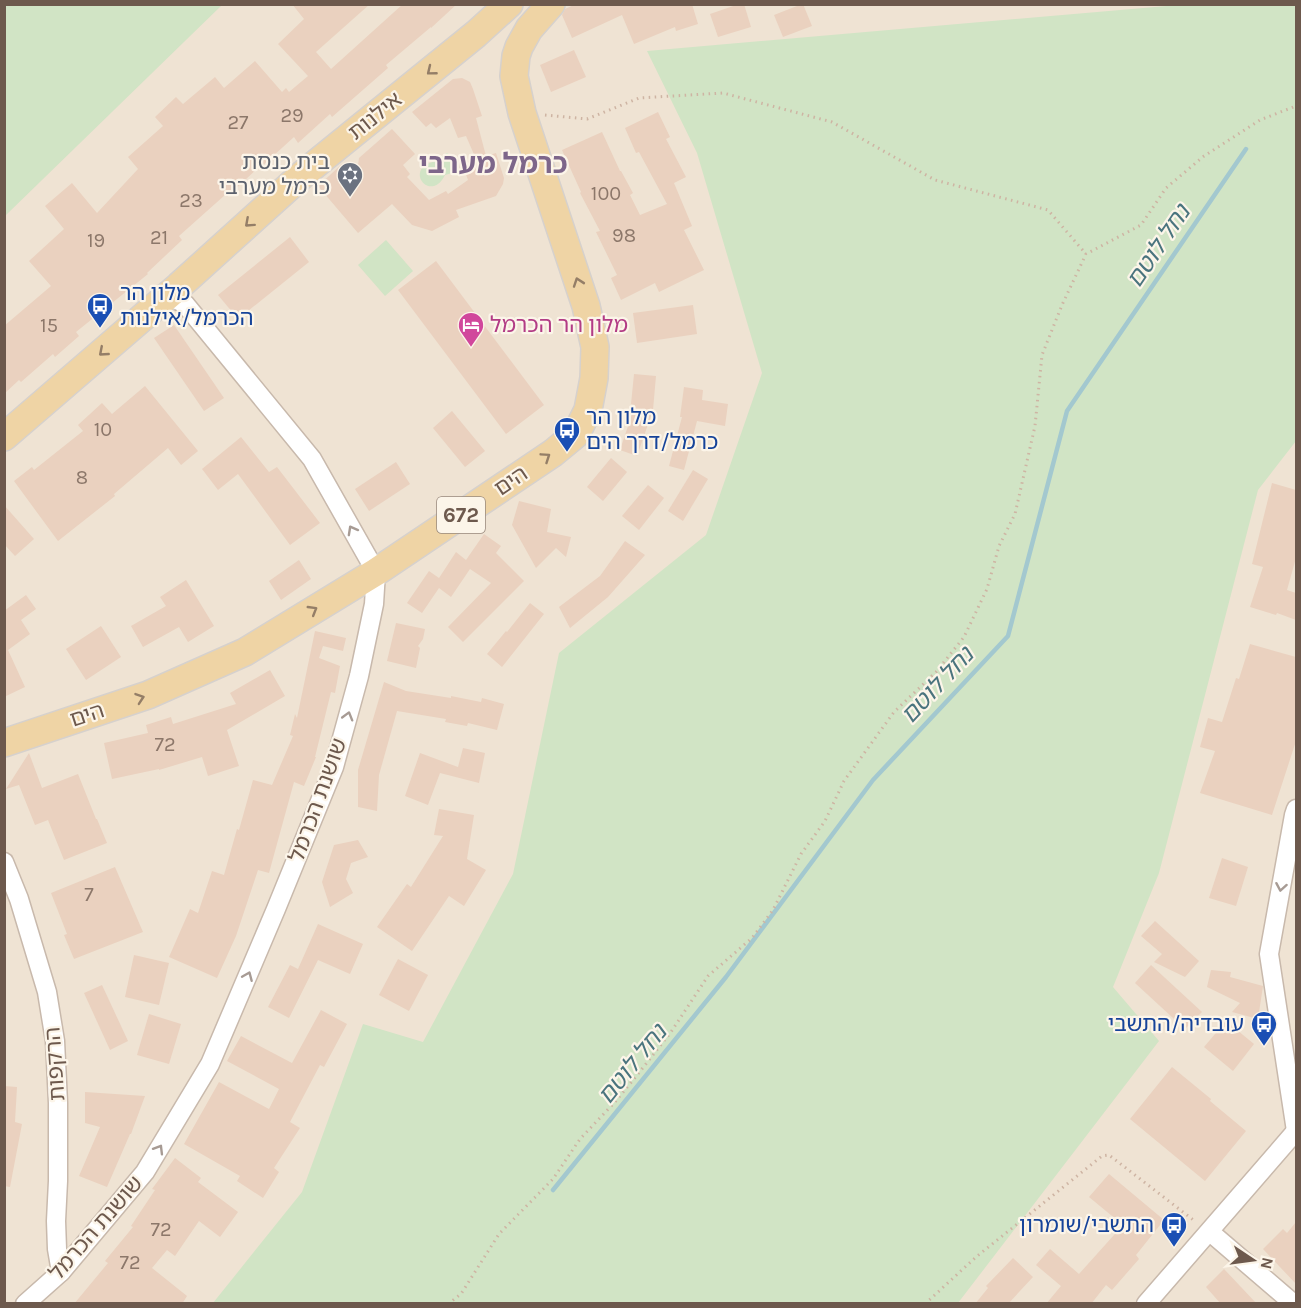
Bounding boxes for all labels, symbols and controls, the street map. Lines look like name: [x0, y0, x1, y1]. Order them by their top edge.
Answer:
one-way arrow: [427, 63, 438, 74]
street label: אילנות: [343, 86, 407, 145]
house number: 29: [280, 104, 304, 127]
house number: 27: [228, 111, 249, 134]
district label: כרמל מערבי: [418, 147, 568, 180]
place label: בית כנסת כרמל מערבי: [219, 149, 330, 200]
synagogue icon: בית כנסת כרמל מערבי: [335, 160, 365, 198]
house number: 100: [591, 182, 621, 205]
house number: 23: [179, 189, 203, 212]
water label: נחל לוטם: [1120, 198, 1197, 293]
one-way arrow: [245, 216, 256, 227]
house number: 98: [612, 224, 636, 247]
house number: 21: [150, 226, 168, 249]
house number: 19: [87, 229, 105, 252]
one-way arrow: [572, 277, 585, 288]
place label: מלון הר הכרמל/אילנות: [120, 280, 253, 331]
bus stop icon: מלון הר הכרמל/אילנות: [85, 291, 115, 329]
hotel icon: מלון הר הכרמל: [456, 310, 486, 348]
place label: מלון הר הכרמל: [490, 312, 628, 338]
house number: 15: [40, 314, 58, 337]
one-way arrow: [99, 345, 110, 356]
place label: מלון הר כרמל/דרך הים: [586, 404, 718, 455]
bus stop icon: מלון הר כרמל/דרך הים: [552, 415, 582, 453]
house number: 10: [94, 418, 112, 441]
one-way arrow: [540, 453, 551, 464]
street label: הים: [489, 461, 533, 501]
house number: 8: [76, 466, 88, 489]
road number: 672: [437, 497, 485, 533]
one-way arrow: [348, 526, 359, 536]
one-way arrow: [307, 606, 317, 617]
water label: נחל לוטם: [895, 640, 980, 729]
one-way arrow: [134, 692, 145, 705]
street label: הים: [66, 697, 108, 733]
one-way arrow: [341, 711, 353, 722]
house number: 72: [155, 733, 175, 756]
street label: שושנת הכרמל: [284, 735, 352, 865]
one-way arrow: [1276, 882, 1288, 891]
house number: 7: [84, 883, 94, 906]
one-way arrow: [240, 971, 252, 982]
bus stop icon: עובדיה/התשבי: [1249, 1009, 1279, 1047]
place label: עובדיה/התשבי: [1108, 1011, 1244, 1037]
water label: נחל לוטם: [592, 1017, 674, 1109]
street label: הרקפות: [39, 1026, 71, 1102]
one-way arrow: [151, 1145, 163, 1155]
street label: שושנת הכרמל: [44, 1170, 148, 1286]
bus stop icon: התשבי/שומרון: [1159, 1210, 1189, 1248]
place label: התשבי/שומרון: [1019, 1212, 1154, 1238]
house number: 72: [151, 1218, 171, 1241]
north arrow: [1223, 1230, 1283, 1290]
house number: 72: [120, 1251, 140, 1274]
text: N: [1257, 1256, 1278, 1271]

